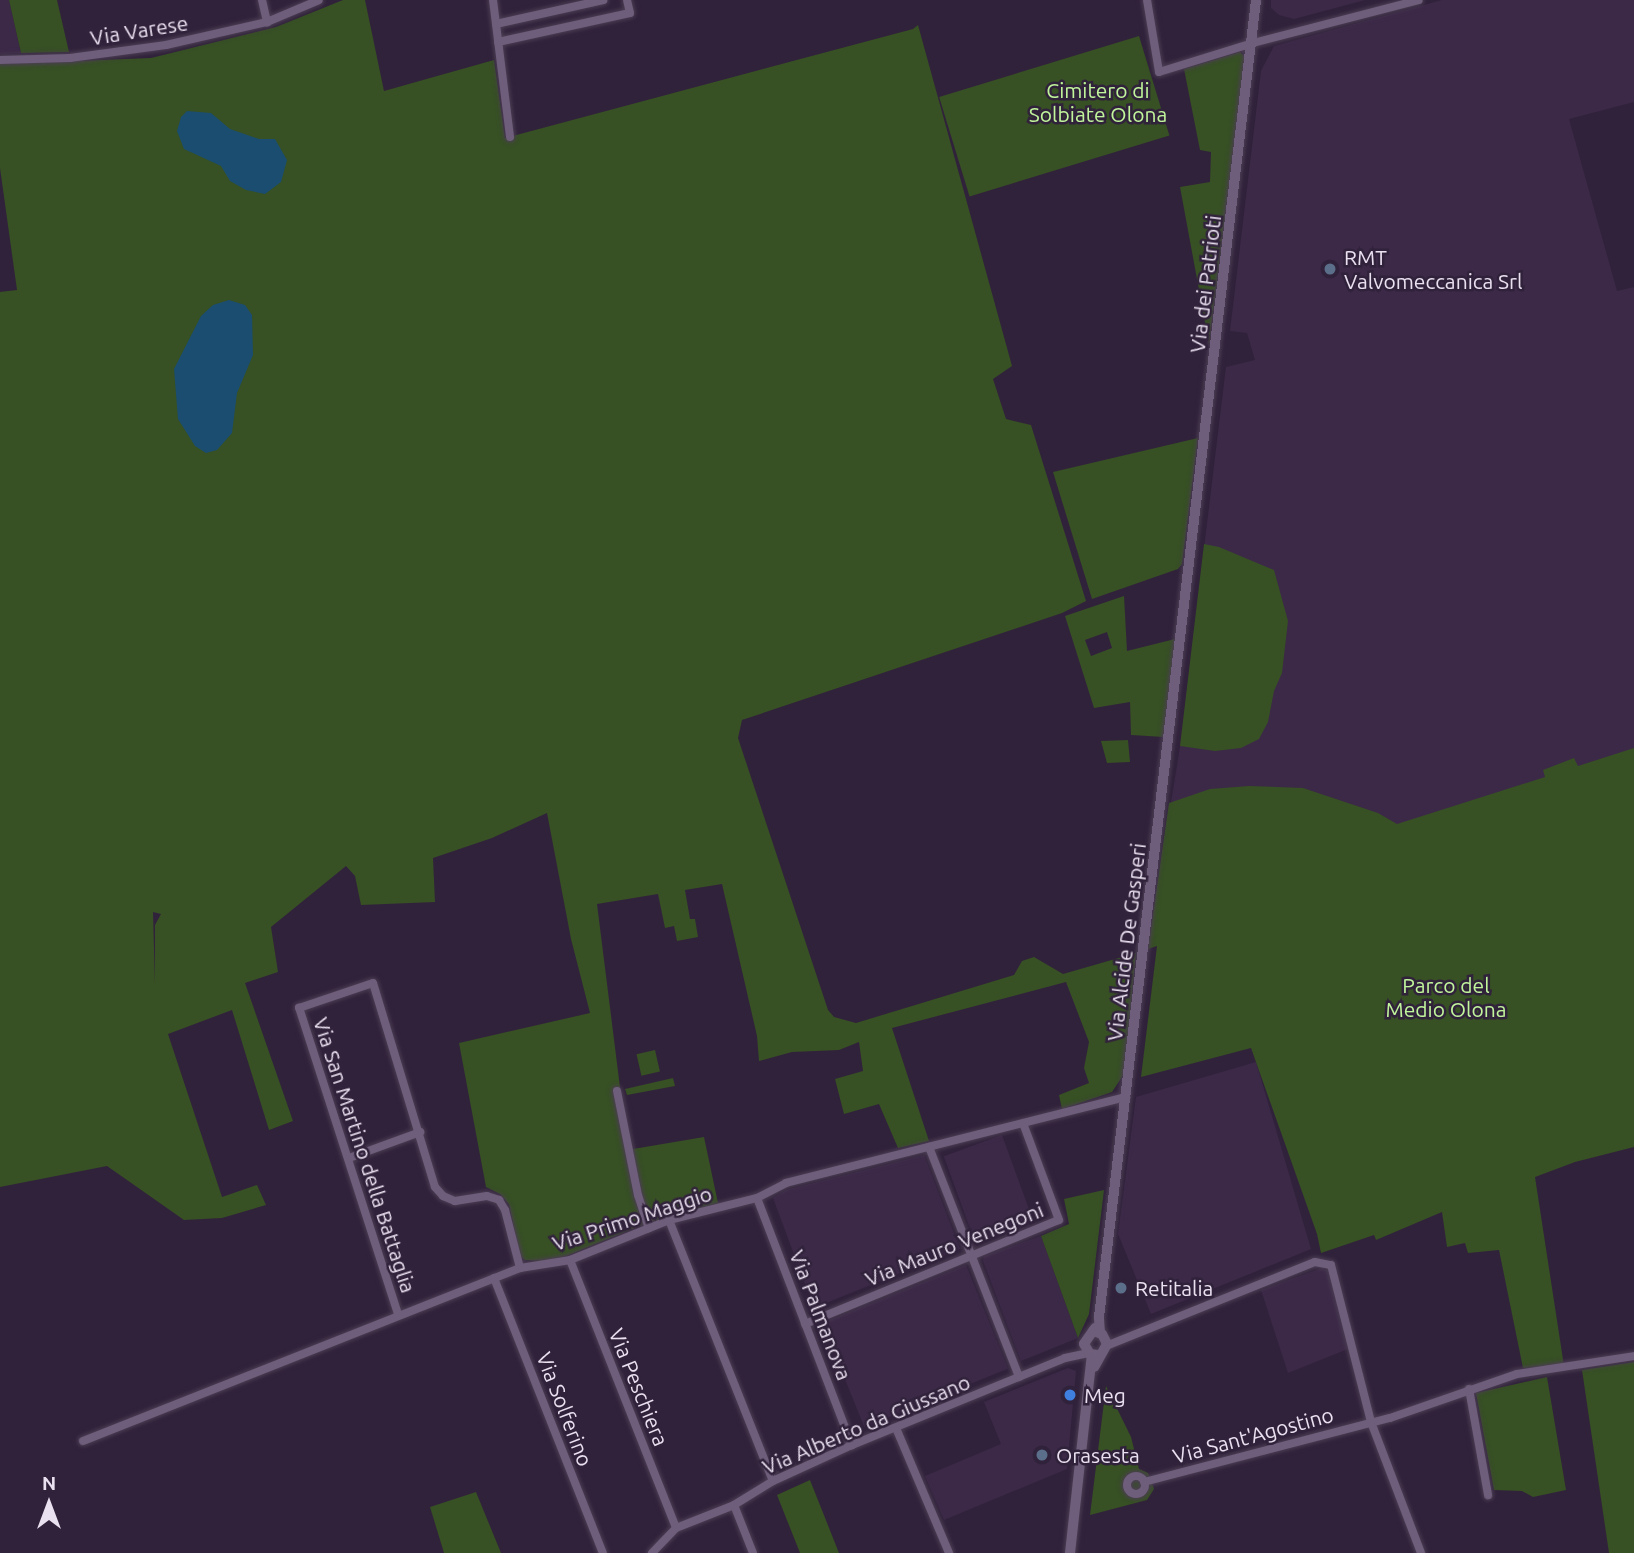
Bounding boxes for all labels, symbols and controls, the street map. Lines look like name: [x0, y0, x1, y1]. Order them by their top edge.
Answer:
street label: Via Varese: [88, 10, 190, 50]
park label: Cimitero di Solbiate Olona: [1029, 77, 1167, 127]
street label: Via dei Patrioti: [1184, 214, 1226, 354]
place label: RMT Valvomeccanica Srl: [1344, 244, 1523, 294]
marker: RMT Valvomeccanica Srl: [1322, 261, 1338, 277]
street label: Via Alcide De Gasperi: [1101, 841, 1151, 1043]
park label: Parco del Medio Olona: [1385, 972, 1507, 1022]
street label: Via San Martino della Battaglia: [308, 1014, 422, 1296]
street label: Via Primo Maggio: [549, 1180, 715, 1256]
street label: Via Mauro Venegoni: [861, 1197, 1047, 1291]
street label: Via Palmanova: [785, 1246, 857, 1384]
place label: Retitalia: [1135, 1275, 1213, 1301]
marker: Retitalia: [1113, 1280, 1129, 1296]
street label: Via Peschiera: [604, 1324, 674, 1450]
street label: Via Solferino: [532, 1348, 598, 1470]
street label: Via Alberto da Giussano: [758, 1369, 974, 1479]
place label: Meg: [1084, 1382, 1126, 1408]
marker: Meg: [1062, 1387, 1078, 1403]
street label: Via Sant'Agostino: [1170, 1401, 1336, 1469]
place label: Orasesta: [1056, 1442, 1140, 1468]
marker: Orasesta: [1034, 1447, 1050, 1463]
north arrow: [14, 1469, 84, 1539]
text: N: [42, 1472, 56, 1494]

